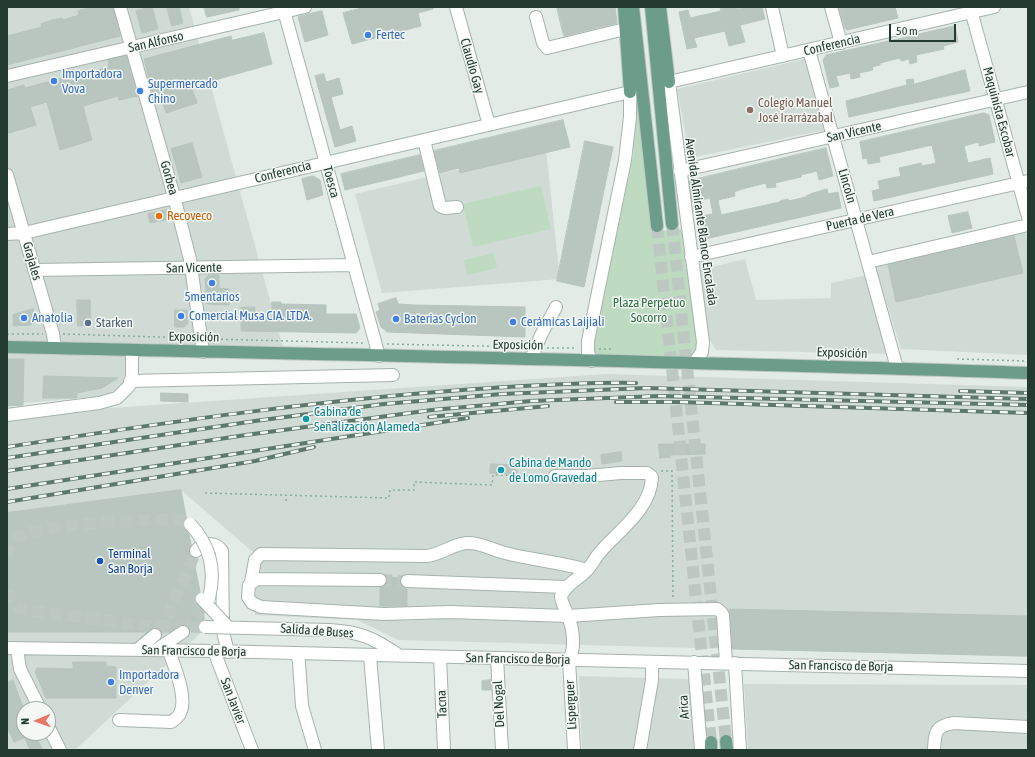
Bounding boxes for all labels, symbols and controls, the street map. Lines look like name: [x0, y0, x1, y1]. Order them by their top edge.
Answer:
scale bar: [891, 16, 958, 42]
text: 50 m: [896, 24, 918, 38]
place label: Fertec: [376, 27, 405, 43]
street label: San Alfonso: [127, 28, 185, 56]
marker: Fertec: [363, 30, 373, 40]
street label: Conferencia: [802, 31, 862, 59]
street label: Claudio Gay: [457, 36, 487, 96]
street label: Maquinista Escobar: [979, 65, 1019, 159]
place label: Importadora Vova: [62, 66, 122, 97]
marker: Importadora Vova: [49, 76, 59, 86]
place label: Supermercado Chino: [148, 76, 218, 107]
marker: Supermercado Chino: [135, 86, 145, 96]
place label: Colegio Manuel José Irarrázabal: [758, 95, 833, 126]
marker: Colegio Manuel José Irarrázabal: [745, 105, 755, 115]
street label: San Vicente: [825, 118, 883, 146]
street label: Avenida Almirante Blanco Encalada: [682, 137, 720, 307]
street label: Conferencia: [253, 157, 313, 187]
street label: Gorbea: [157, 159, 181, 197]
street label: Toesca: [319, 164, 343, 200]
street label: Lincoln: [835, 167, 859, 205]
street label: Puerta de Vera: [825, 204, 895, 234]
place label: Recoveco: [167, 208, 212, 224]
marker: Recoveco: [154, 211, 164, 221]
street label: Grajales: [19, 240, 45, 282]
street label: San Vicente: [166, 260, 222, 276]
marker: 5mentarios: [207, 278, 217, 288]
place label: 5mentarios: [185, 289, 239, 305]
park label: Plaza Perpetuo Socorro: [613, 295, 685, 326]
place label: Comercial Musa CIA. LTDA.: [189, 308, 312, 324]
place label: Anatolia: [32, 310, 73, 326]
marker: Comercial Musa CIA. LTDA.: [176, 311, 186, 321]
place label: Baterias Cyclon: [404, 311, 477, 327]
marker: Anatolia: [19, 313, 29, 323]
marker: Baterias Cyclon: [391, 314, 401, 324]
place label: Cerámicas Laijiali: [521, 314, 604, 330]
place label: Starken: [96, 315, 133, 331]
marker: Cerámicas Laijiali: [508, 317, 518, 327]
marker: Starken: [83, 318, 93, 328]
street label: Exposición: [168, 329, 220, 345]
street label: Exposición: [492, 337, 544, 353]
street label: Exposición: [816, 344, 868, 362]
place label: Cabina de Señalización Alameda: [314, 404, 420, 435]
marker: Cabina de Señalización Alameda: [301, 414, 311, 424]
place label: Cabina de Mando de Lomo Gravedad: [509, 455, 597, 486]
marker: Cabina de Mando de Lomo Gravedad: [496, 465, 506, 475]
place label: Terminal San Borja: [108, 546, 153, 577]
marker: Terminal San Borja: [95, 556, 105, 566]
street label: Salida de Buses: [280, 621, 354, 641]
street label: San Francisco de Borja: [142, 642, 246, 660]
street label: San Francisco de Borja: [466, 650, 570, 668]
street label: San Francisco de Borja: [789, 657, 893, 675]
place label: Importadora Denver: [119, 667, 179, 698]
street label: San Javier: [217, 676, 249, 726]
marker: Importadora Denver: [106, 677, 116, 687]
street label: Del Nogal: [490, 680, 508, 728]
street label: Lisperguer: [562, 680, 580, 730]
street label: Tacna: [434, 690, 450, 718]
street label: Arica: [675, 694, 693, 720]
north arrow: [16, 701, 56, 741]
text: N: [19, 718, 31, 725]

